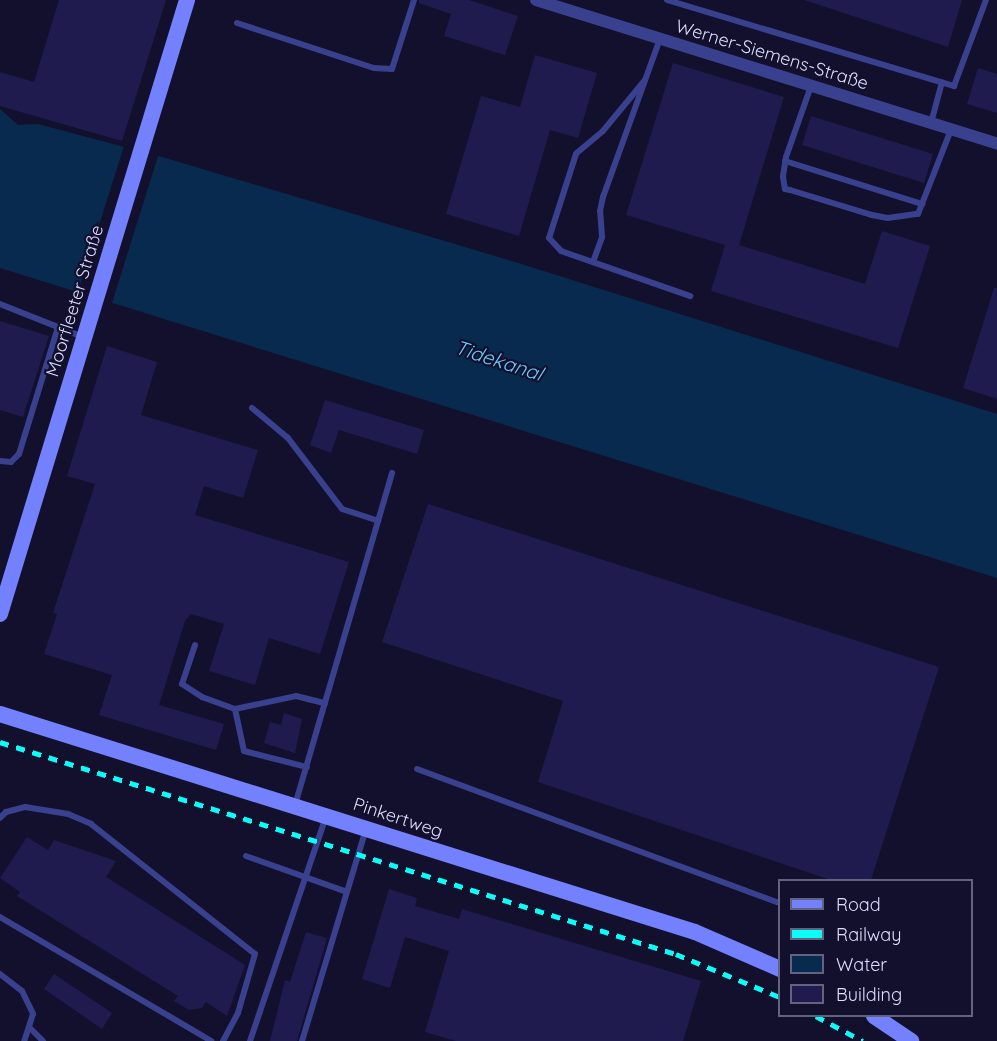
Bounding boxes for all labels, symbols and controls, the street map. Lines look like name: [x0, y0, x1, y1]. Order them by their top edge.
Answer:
street label: Werner-Siemens-Straße: [673, 15, 871, 95]
street label: Moorfleeter Straße: [42, 223, 108, 379]
water label: Tidekanal: [452, 335, 546, 385]
street label: Pinkertweg: [350, 793, 446, 843]
legend: [778, 879, 973, 1017]
text: Road: [836, 893, 881, 916]
text: Railway: [836, 923, 902, 946]
text: Water: [836, 953, 887, 976]
text: Building: [836, 983, 902, 1006]

